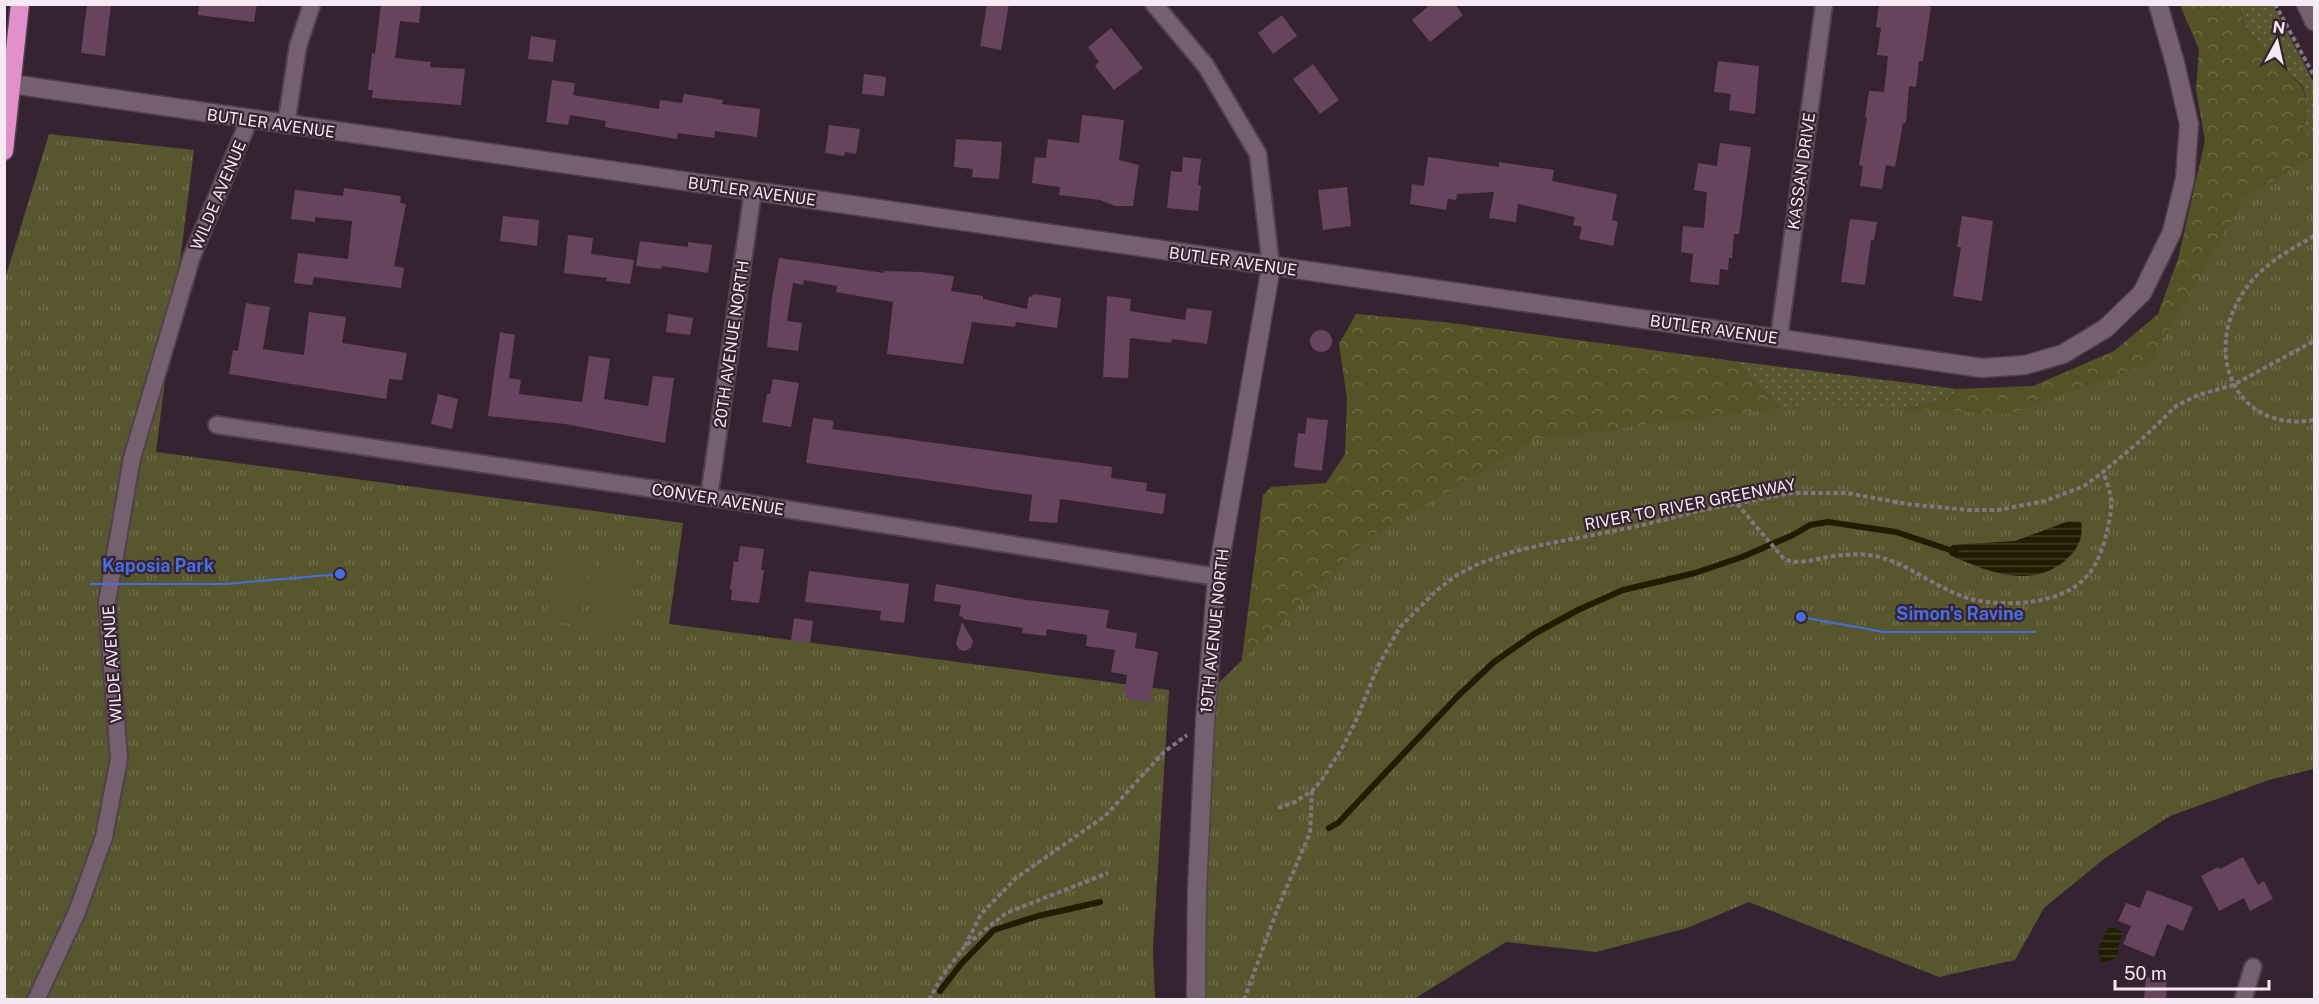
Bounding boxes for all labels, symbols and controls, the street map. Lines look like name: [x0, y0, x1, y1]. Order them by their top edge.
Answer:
north arrow: [2247, 12, 2307, 72]
text: N: [2271, 17, 2287, 38]
street label: BUTLER AVENUE: [206, 105, 336, 142]
street label: KASSAN DRIVE: [1784, 111, 1819, 231]
street label: WILDE AVENUE: [187, 137, 250, 253]
street label: BUTLER AVENUE: [687, 173, 817, 210]
street label: BUTLER AVENUE: [1168, 243, 1298, 280]
street label: 20TH AVENUE NORTH: [710, 259, 753, 429]
street label: BUTLER AVENUE: [1649, 311, 1779, 348]
street label: RIVER TO RIVER GREENWAY: [1583, 475, 1798, 534]
street label: CONVER AVENUE: [650, 480, 785, 519]
callout: Kaposia Park: [90, 548, 226, 584]
street label: 19TH AVENUE NORTH: [1196, 548, 1233, 714]
text: Kaposia Park: [102, 555, 215, 576]
callout: Simon's Ravine: [1884, 596, 2036, 632]
text: Simon's Ravine: [1896, 603, 2024, 624]
street label: WILDE AVENUE: [99, 605, 126, 723]
scale bar: [2115, 953, 2270, 991]
text: 50 m: [2124, 963, 2167, 984]

